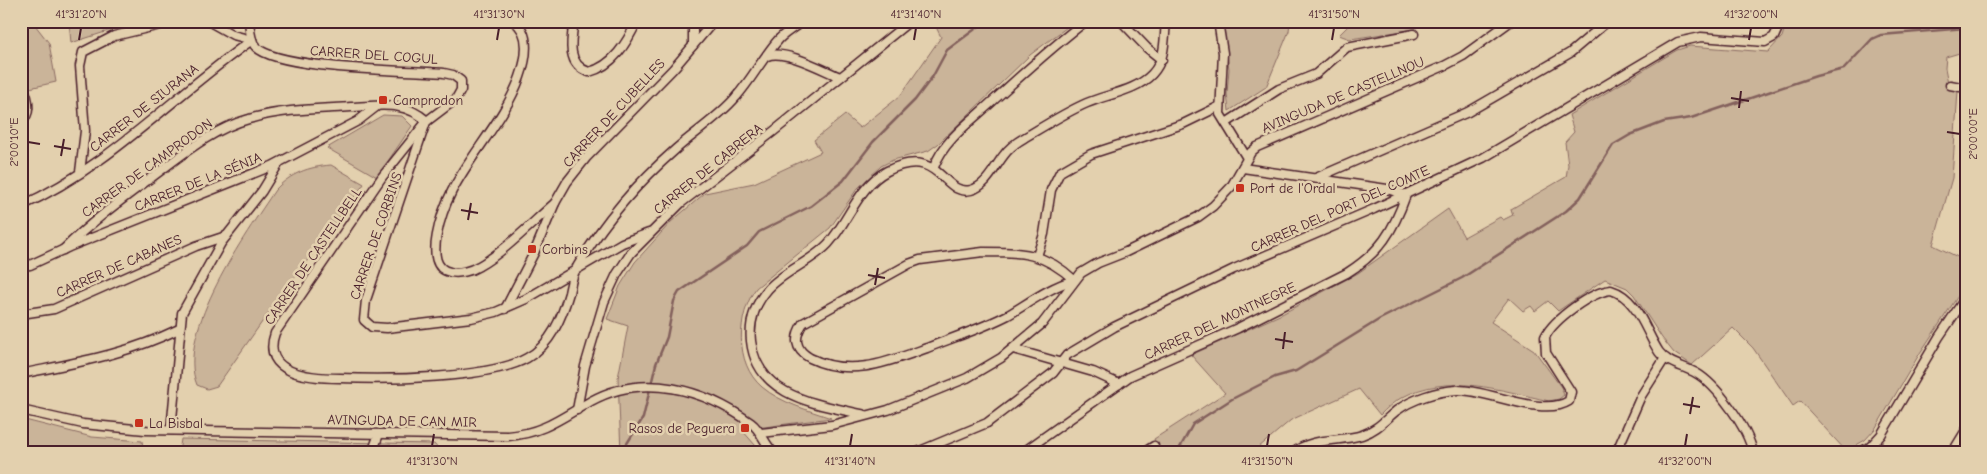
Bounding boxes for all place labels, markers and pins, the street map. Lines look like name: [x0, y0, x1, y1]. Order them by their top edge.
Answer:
place label: Camprodon: [393, 92, 463, 109]
marker: Camprodon: [377, 94, 389, 106]
place label: Port de l'Ordal: [1250, 180, 1336, 197]
marker: Port de l'Ordal: [1234, 182, 1246, 194]
place label: Corbins: [542, 241, 588, 258]
marker: Corbins: [526, 243, 538, 255]
place label: La Bisbal: [149, 415, 203, 432]
marker: La Bisbal: [133, 417, 145, 429]
place label: Rasos de Peguera: [629, 420, 735, 437]
marker: Rasos de Peguera: [739, 422, 751, 434]

